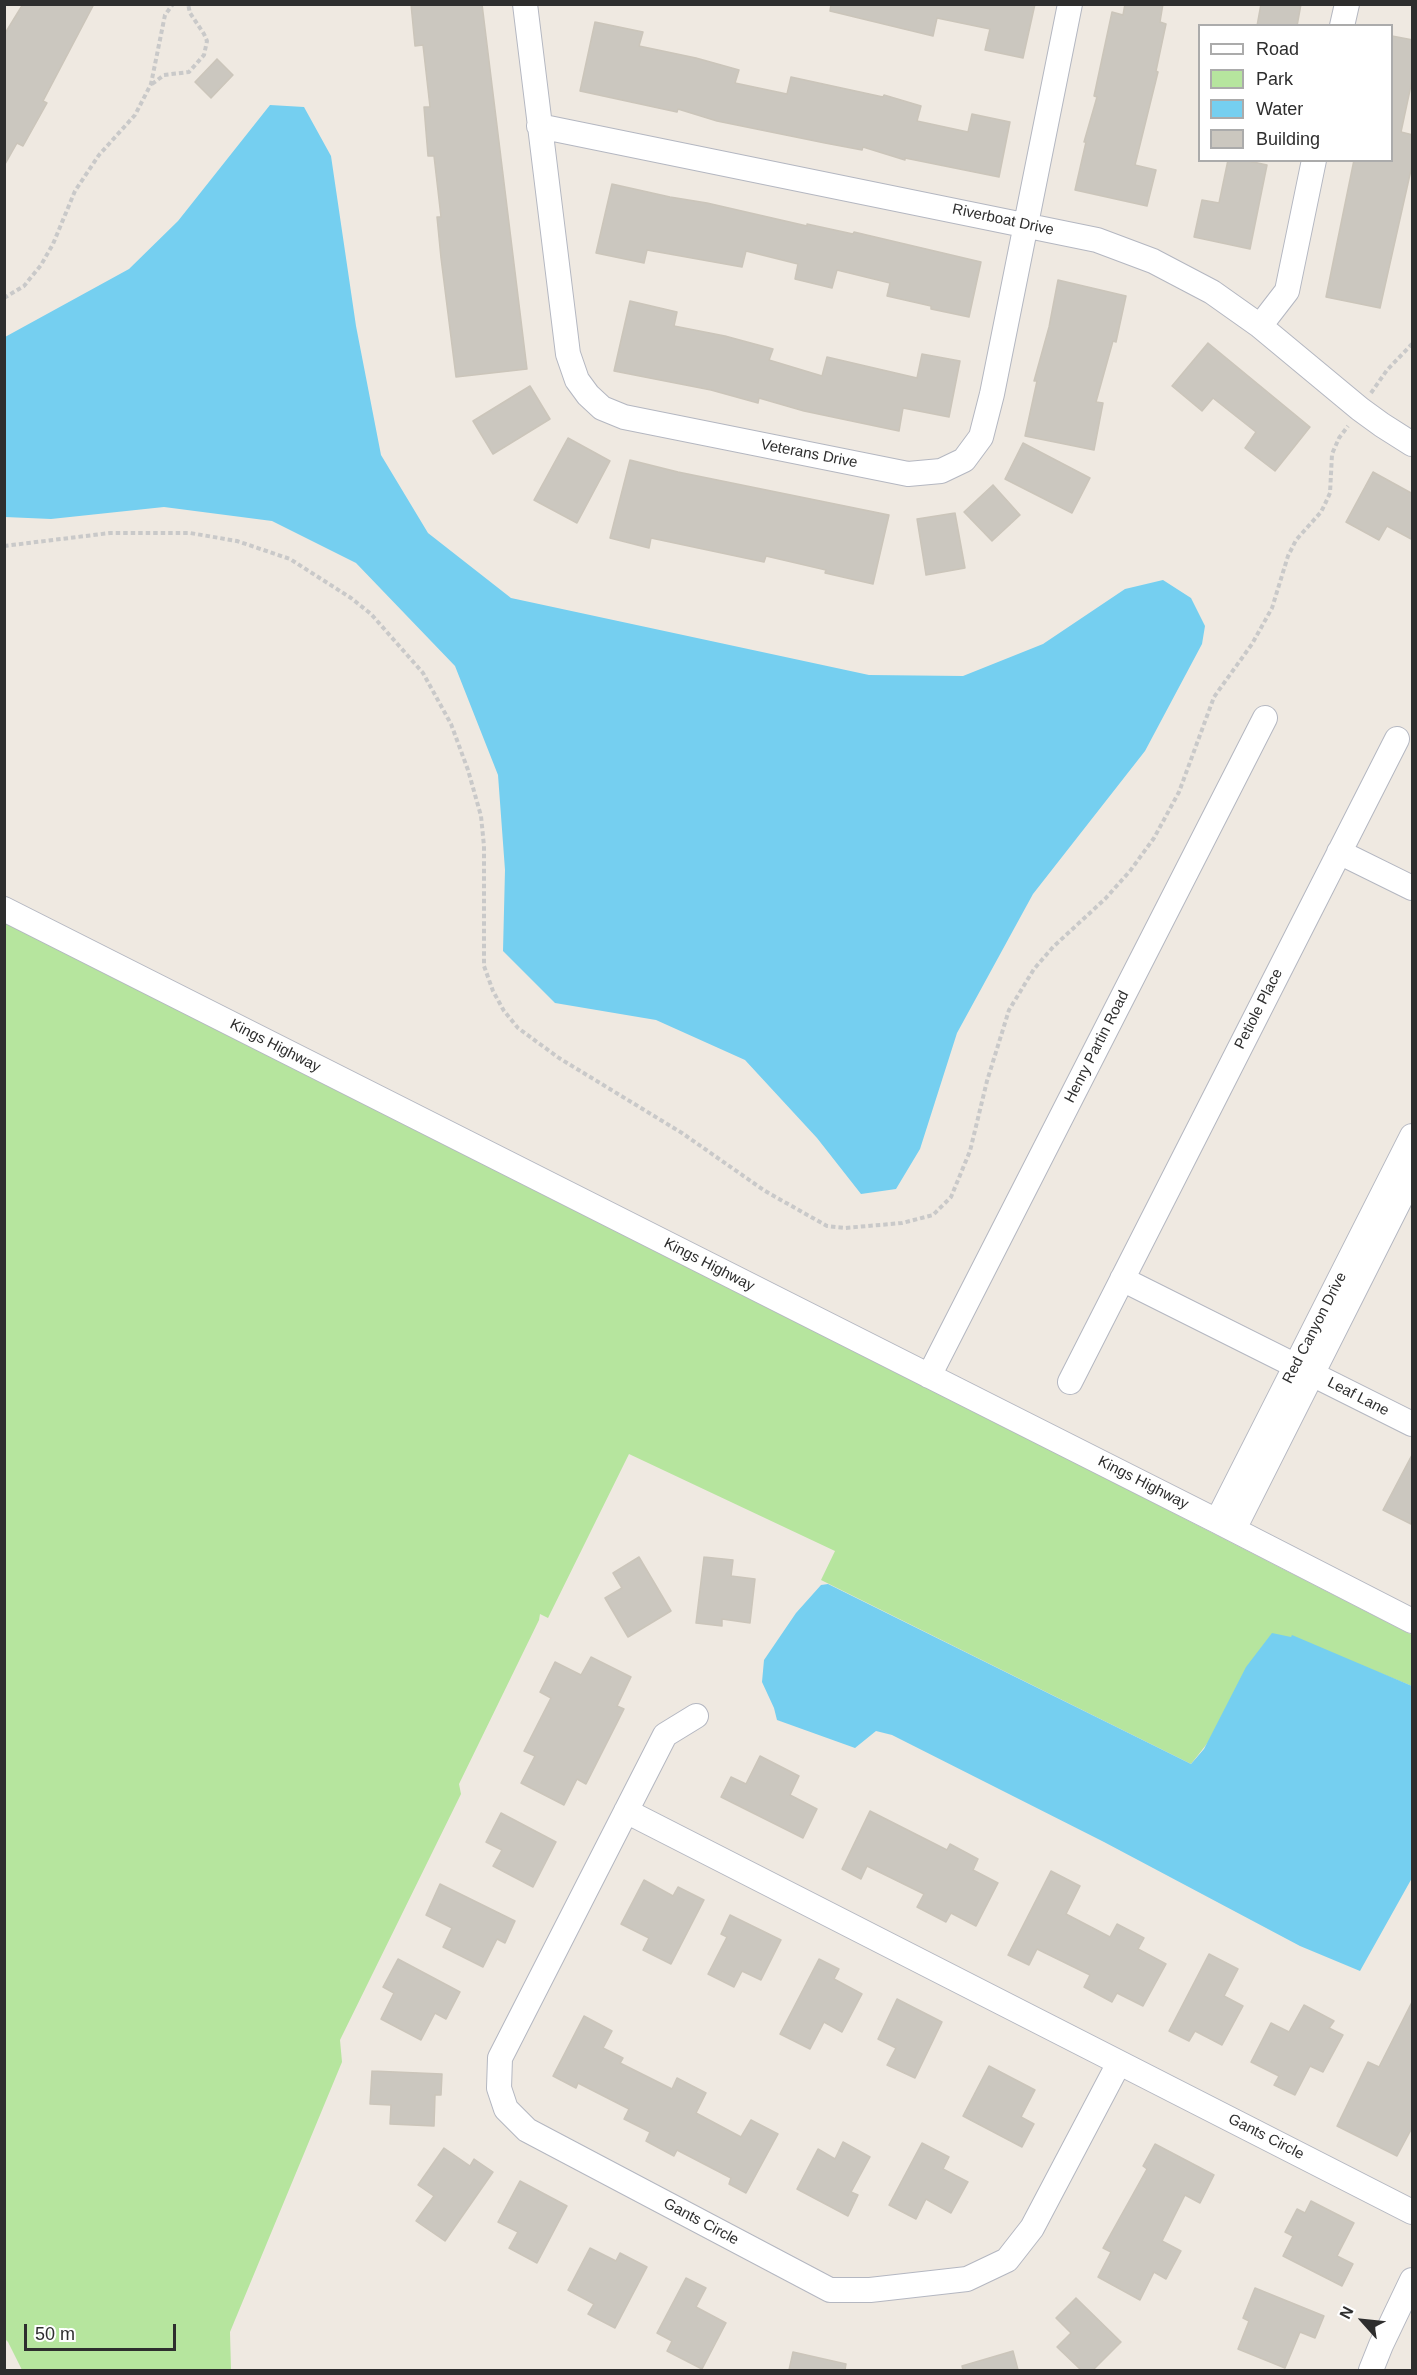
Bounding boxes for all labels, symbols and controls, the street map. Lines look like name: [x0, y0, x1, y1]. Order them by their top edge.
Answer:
legend: [1198, 24, 1393, 162]
text: Road: [1256, 39, 1299, 59]
text: Park: [1256, 69, 1293, 89]
text: Water: [1256, 99, 1303, 119]
text: Building: [1256, 129, 1320, 149]
street label: Riverboat Drive: [951, 200, 1055, 240]
street label: Veterans Drive: [759, 436, 859, 472]
street label: Petiole Place: [1231, 966, 1287, 1052]
street label: Henry Partin Road: [1061, 988, 1133, 1106]
street label: Kings Highway: [227, 1015, 323, 1077]
street label: Kings Highway: [661, 1234, 757, 1296]
street label: Red Canyon Drive: [1279, 1269, 1351, 1387]
street label: Leaf Lane: [1324, 1374, 1392, 1420]
street label: Kings Highway: [1095, 1452, 1191, 1514]
street label: Gants Circle: [1225, 2110, 1307, 2164]
street label: Gants Circle: [660, 2195, 742, 2249]
north arrow: [1333, 2291, 1393, 2351]
text: N: [1336, 2304, 1357, 2322]
scale bar: [27, 2312, 178, 2350]
text: 50 m: [35, 2324, 75, 2344]

